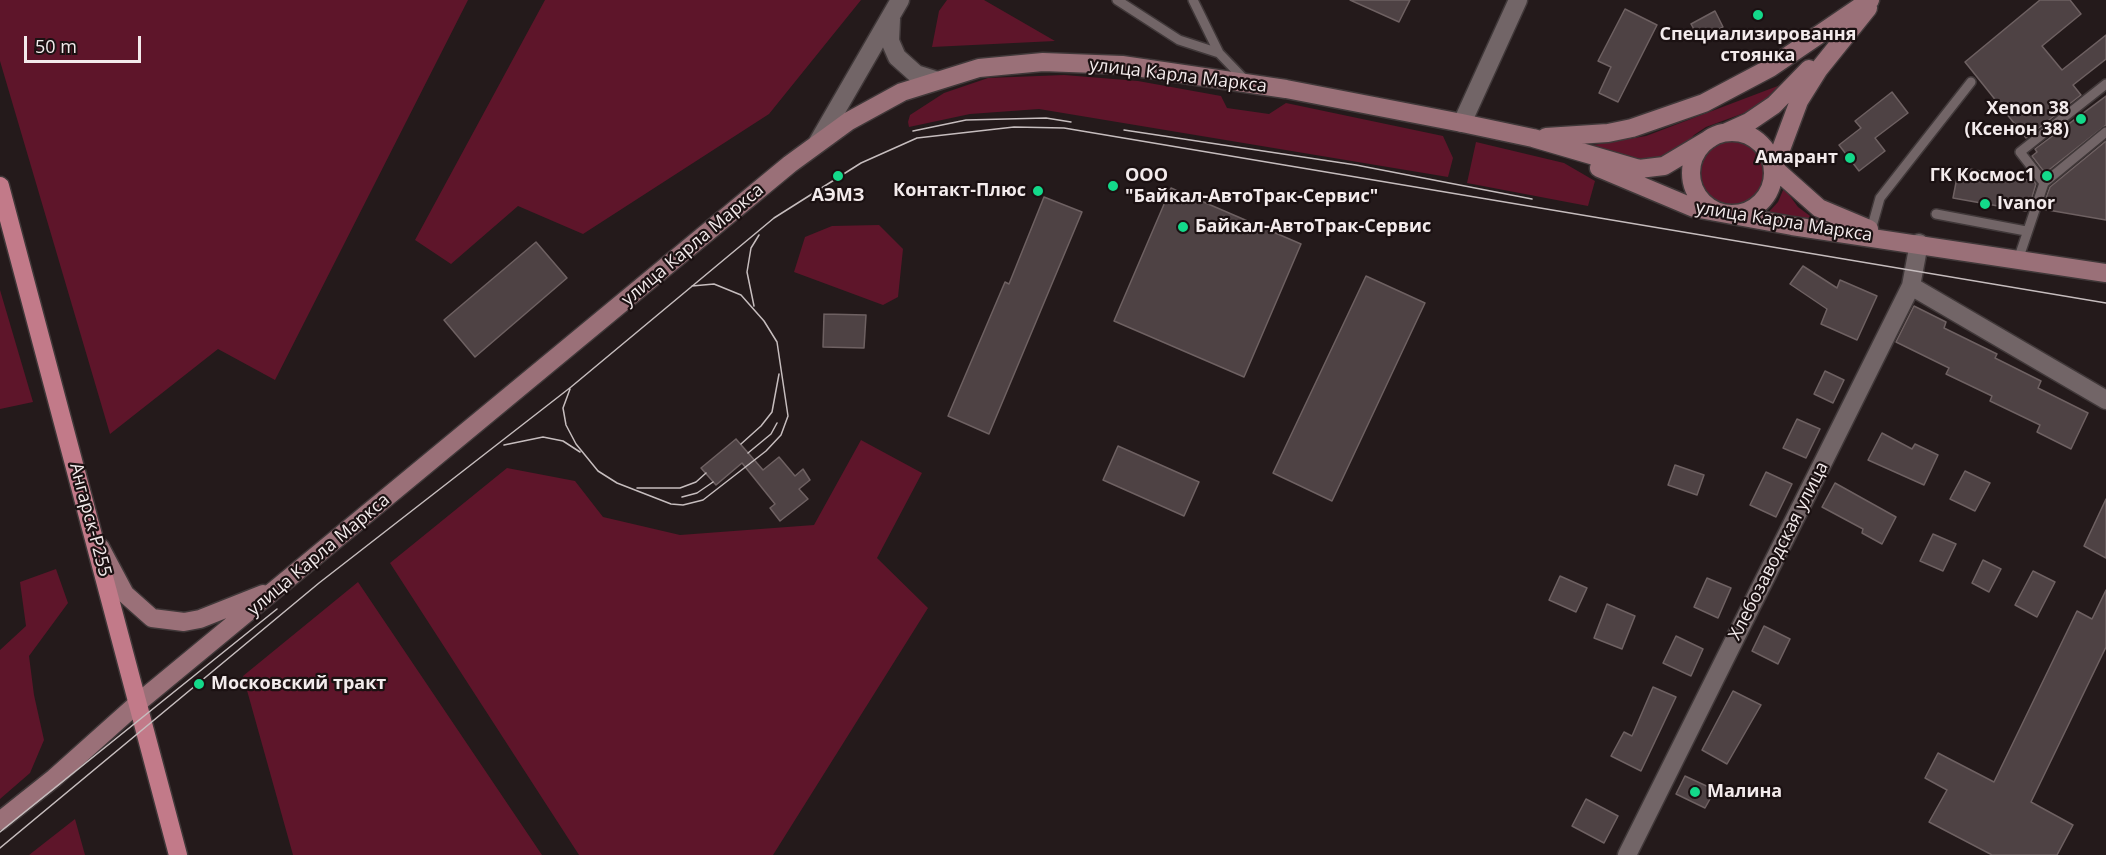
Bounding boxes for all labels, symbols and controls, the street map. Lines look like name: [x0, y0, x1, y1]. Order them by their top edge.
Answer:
marker: Специализировання стоянка: [1751, 8, 1765, 22]
scale bar: [27, 24, 144, 62]
place label: Специализировання стоянка: [1660, 24, 1856, 66]
text: 50 m: [35, 34, 77, 58]
street label: улица Карла Маркса: [1088, 54, 1268, 98]
place label: Xenon 38 (Ксенон 38): [1965, 98, 2069, 140]
marker: Xenon 38 (Ксенон 38): [2074, 112, 2088, 126]
place label: Амарант: [1755, 147, 1838, 169]
marker: Амарант: [1843, 151, 1857, 165]
place label: ООО "Байкал-АвтоТрак-Сервис": [1125, 165, 1378, 207]
place label: ГК Космос1: [1930, 165, 2035, 187]
marker: АЭМЗ: [831, 169, 845, 183]
marker: ГК Космос1: [2040, 169, 2054, 183]
street label: улица Карла Маркса: [618, 179, 768, 311]
marker: ООО "Байкал-АвтоТрак-Сервис": [1106, 179, 1120, 193]
place label: Контакт-Плюс: [893, 180, 1026, 202]
marker: Контакт-Плюс: [1031, 184, 1045, 198]
place label: АЭМЗ: [812, 185, 864, 207]
place label: Ivanor: [1997, 193, 2055, 215]
street label: улица Карла Маркса: [1694, 197, 1874, 247]
marker: Ivanor: [1978, 197, 1992, 211]
place label: Байкал-АвтоТрак-Сервис: [1195, 216, 1431, 238]
marker: Байкал-АвтоТрак-Сервис: [1176, 220, 1190, 234]
street label: Хлебозаводская улица: [1725, 458, 1833, 644]
street label: Ангарск-Р255: [64, 461, 116, 579]
street label: улица Карла Маркса: [244, 489, 394, 621]
place label: Московский тракт: [211, 673, 386, 695]
marker: Московский тракт: [192, 677, 206, 691]
place label: Малина: [1707, 781, 1782, 803]
marker: Малина: [1688, 785, 1702, 799]

